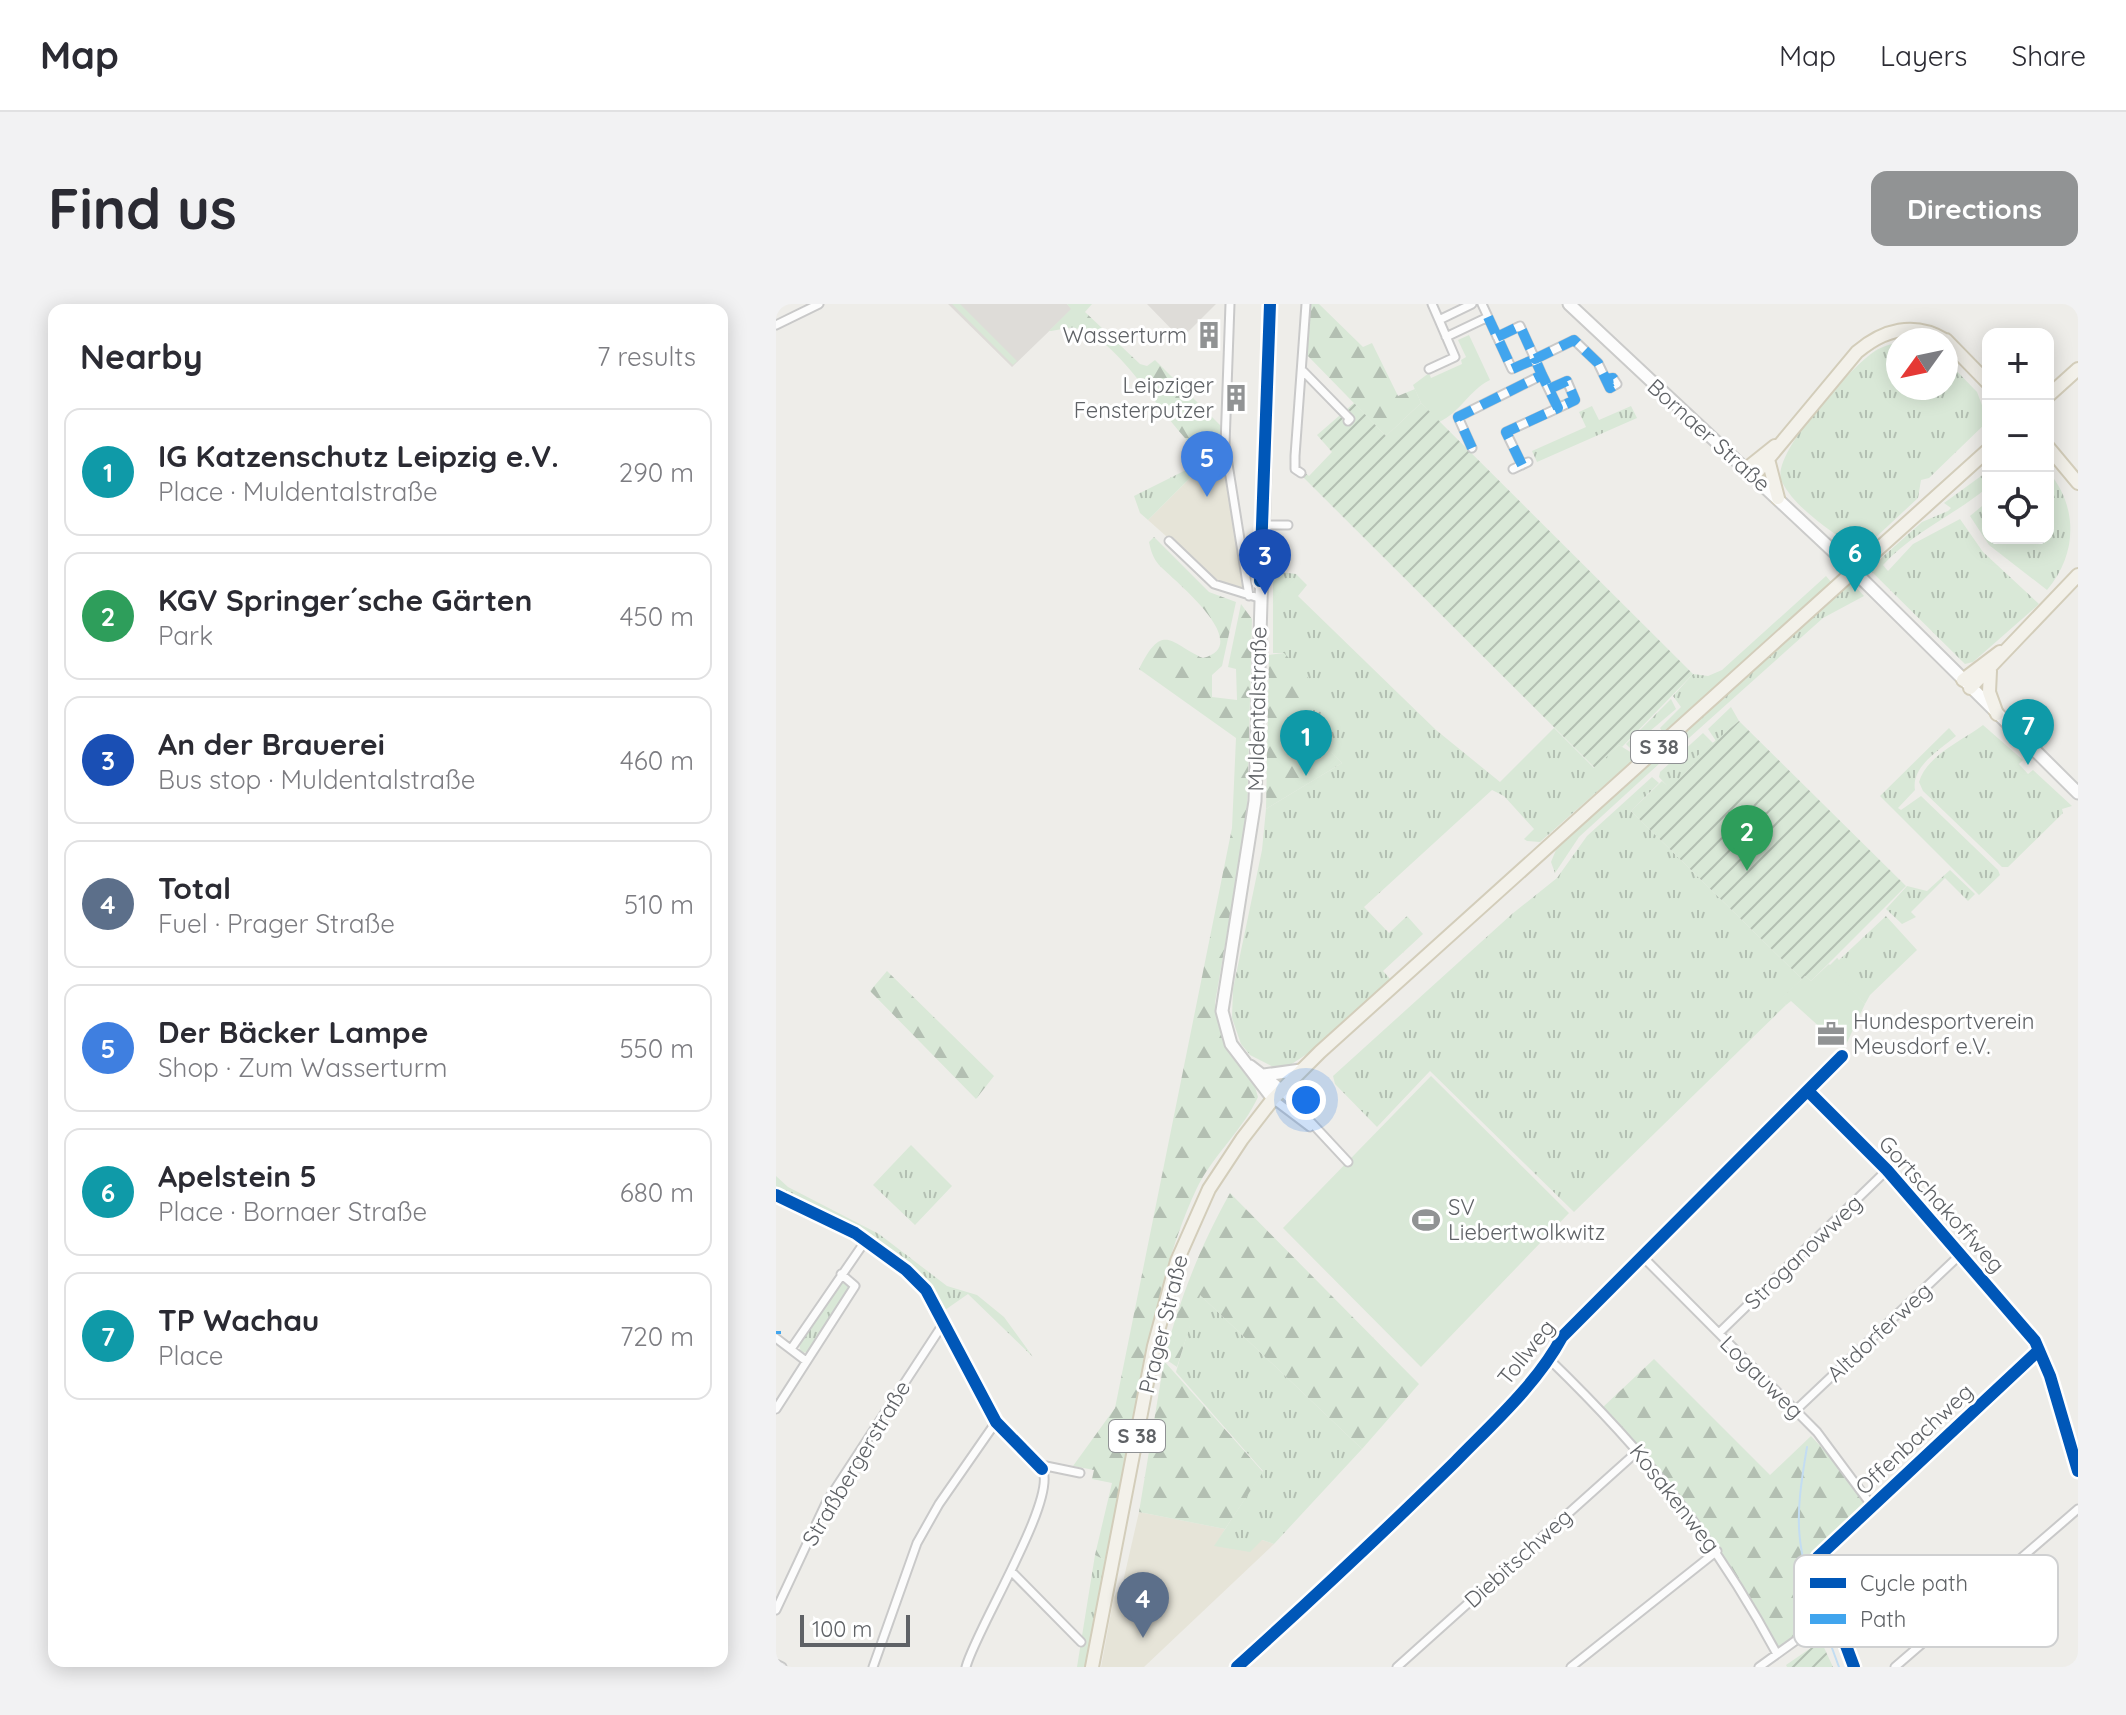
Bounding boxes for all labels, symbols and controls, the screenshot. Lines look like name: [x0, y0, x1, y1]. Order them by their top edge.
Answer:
text: Map: [40, 31, 119, 79]
text: Map: [1779, 38, 1836, 73]
text: Layers: [1880, 38, 1967, 73]
text: Share: [2011, 38, 2086, 73]
button: Directions: [1871, 171, 2078, 246]
text: Find us: [48, 173, 237, 243]
building icon: Wasserturm: [1194, 320, 1224, 350]
place label: Wasserturm: [1063, 321, 1187, 349]
north arrow: [1886, 328, 1958, 400]
map controls: [1982, 328, 2054, 544]
button: +: [1982, 328, 2054, 400]
text: Nearby: [80, 335, 203, 378]
text: 7 results: [597, 340, 696, 373]
place label: Leipziger Fensterputzer: [1074, 371, 1215, 424]
street label: Bornaer Straße: [1642, 372, 1776, 498]
building icon: Leipziger Fensterputzer: [1221, 383, 1251, 413]
button: −: [1982, 400, 2054, 472]
pin: 5: [1181, 431, 1233, 497]
text: IG Katzenschutz Leipzig e.V.: [158, 437, 559, 475]
text: 1: [103, 456, 113, 489]
text: 290 m: [619, 456, 694, 489]
button: locate: [1982, 472, 2054, 544]
text: Place · Muldentalstraße: [158, 475, 438, 508]
pin: 6: [1829, 526, 1881, 592]
pin: 3: [1239, 529, 1291, 595]
text: KGV Springer´sche Gärten: [158, 581, 532, 619]
text: 2: [101, 600, 115, 633]
text: 450 m: [620, 600, 694, 633]
text: Park: [158, 619, 213, 652]
street label: Muldentalstraße: [1242, 626, 1272, 792]
pin: 7: [2002, 699, 2054, 765]
pin: 1: [1280, 710, 1332, 776]
text: An der Brauerei: [158, 725, 385, 763]
road number: S 38: [1631, 731, 1687, 763]
text: 3: [101, 744, 115, 777]
text: 460 m: [620, 744, 694, 777]
text: Bus stop · Muldentalstraße: [158, 763, 476, 796]
pin: 2: [1721, 805, 1773, 871]
text: Total: [158, 869, 231, 907]
text: 4: [100, 888, 116, 921]
text: 510 m: [624, 888, 694, 921]
text: Fuel · Prager Straße: [158, 907, 395, 940]
place label: Hundesportverein Meusdorf e.V.: [1853, 1007, 2035, 1060]
text: Der Bäcker Lampe: [158, 1013, 428, 1051]
office icon: Hundesportverein Meusdorf e.V.: [1816, 1019, 1846, 1049]
text: 5: [101, 1032, 115, 1065]
text: 550 m: [619, 1032, 694, 1065]
text: Shop · Zum Wasserturm: [158, 1051, 447, 1084]
your location: [1286, 1080, 1326, 1120]
street label: Gortschakoffweg: [1873, 1129, 2011, 1279]
text: Apelstein 5: [158, 1157, 317, 1195]
text: 6: [101, 1176, 115, 1209]
text: 680 m: [620, 1176, 694, 1209]
street label: Stroganowweg: [1738, 1189, 1868, 1315]
place label: SV Liebertwolkwitz: [1448, 1193, 1605, 1246]
text: Place · Bornaer Straße: [158, 1195, 427, 1228]
sports icon: SV Liebertwolkwitz: [1411, 1205, 1441, 1235]
street label: Prager Straße: [1132, 1252, 1194, 1396]
street label: Altdorferweg: [1821, 1276, 1937, 1388]
text: TP Wachau: [158, 1301, 319, 1339]
street label: Tollweg: [1491, 1314, 1561, 1390]
text: 7: [101, 1320, 115, 1353]
text: 720 m: [620, 1320, 694, 1353]
street label: Logauweg: [1714, 1329, 1810, 1425]
text: Place: [158, 1339, 223, 1372]
street label: Straßbergerstraße: [796, 1375, 916, 1551]
street label: Offenbachweg: [1849, 1377, 1979, 1501]
road number: S 38: [1109, 1420, 1165, 1452]
street label: Kosakenweg: [1624, 1438, 1726, 1558]
street label: Diebitschweg: [1458, 1502, 1578, 1614]
legend: [1794, 1555, 2058, 1647]
text: Cycle path: [1860, 1569, 1968, 1597]
pin: 4: [1117, 1572, 1169, 1638]
text: Path: [1860, 1605, 1906, 1633]
scale bar: [800, 1611, 910, 1647]
text: 100 m: [812, 1615, 872, 1643]

